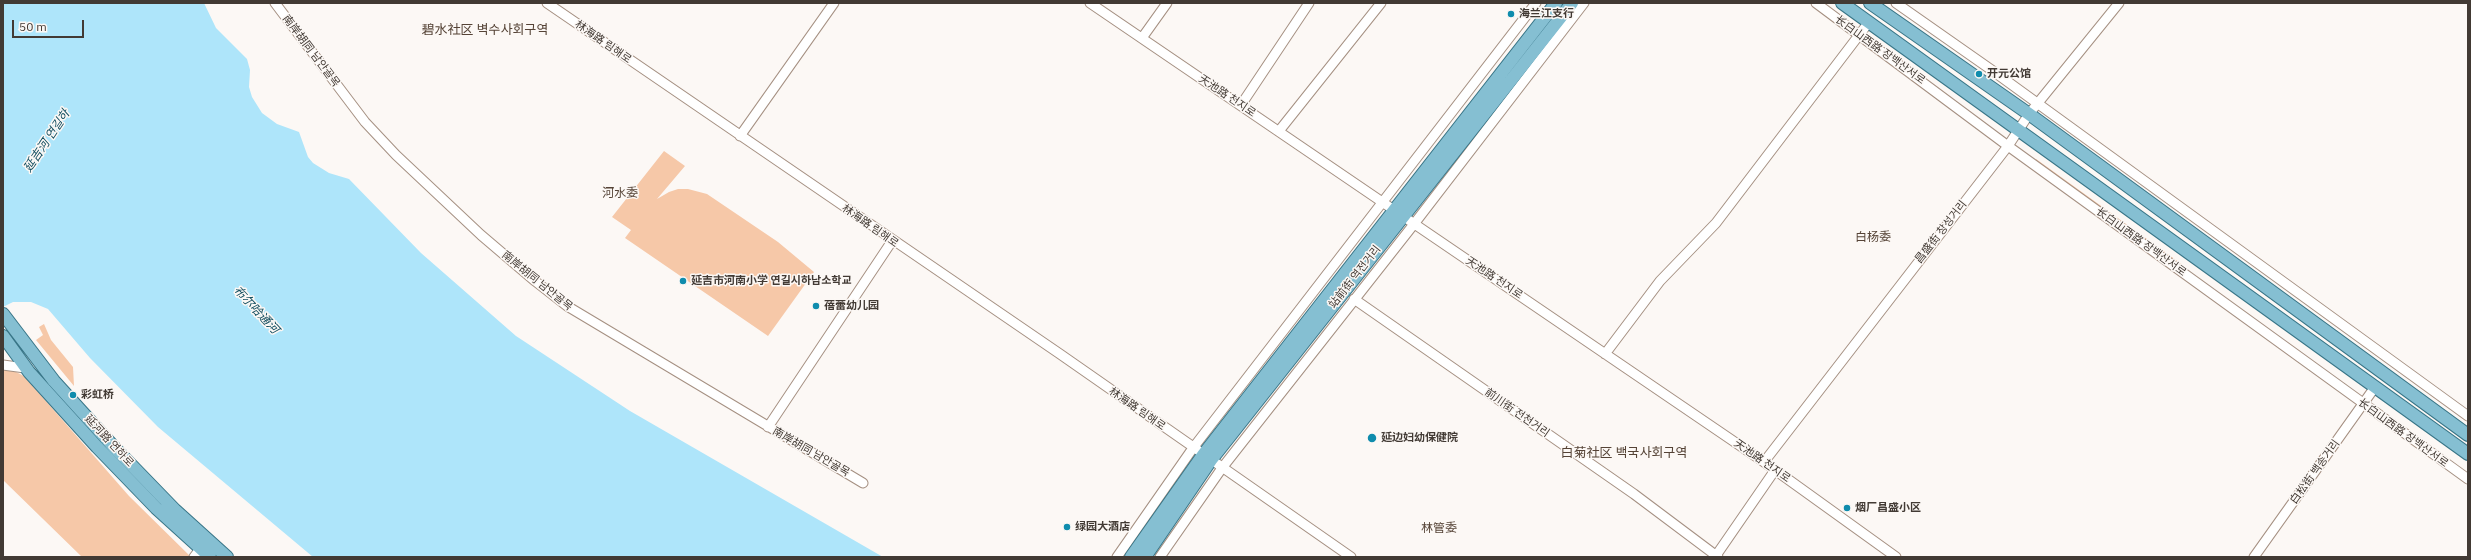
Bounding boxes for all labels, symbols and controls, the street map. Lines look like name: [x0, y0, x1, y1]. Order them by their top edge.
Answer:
place label: 海兰江支行: [1519, 7, 1574, 21]
marker: 海兰江支行: [1506, 9, 1516, 19]
scale bar: [14, 12, 86, 38]
street label: 南岸胡同 남안골목: [280, 12, 342, 90]
street label: 长白山西路 장백산서로: [1832, 13, 1928, 87]
street label: 林海路 림해로: [572, 18, 634, 66]
text: 50 m: [19, 19, 47, 34]
district label: 碧水社区 벽수사회구역: [422, 22, 548, 38]
place label: 开元公馆: [1987, 67, 2031, 81]
marker: 开元公馆: [1974, 69, 1984, 79]
street label: 天池路 천지로: [1196, 72, 1258, 120]
water label: 延吉河 연길하: [21, 107, 73, 175]
district label: 河水委: [602, 187, 638, 201]
street label: 昌盛街 창성거리: [1912, 198, 1970, 266]
street label: 林海路 림해로: [839, 202, 901, 250]
street label: 长白山西路 장백산서로: [2093, 205, 2189, 279]
district label: 白杨委: [1855, 231, 1891, 245]
street label: 站前街 역전거리: [1326, 243, 1384, 311]
street label: 南岸胡同 남안골목: [499, 248, 575, 314]
street label: 天池路 천지로: [1463, 254, 1525, 302]
place label: 延吉市河南小学 연길시하남소학교: [691, 274, 852, 288]
marker: 延吉市河南小学 연길시하남소학교: [678, 276, 688, 286]
water label: 布尔哈通河: [230, 283, 282, 337]
place label: 蓓蕾幼儿园: [824, 299, 879, 313]
marker: 蓓蕾幼儿园: [811, 301, 821, 311]
street label: 林海路 림해로: [1106, 385, 1168, 433]
street label: 前川街 전천거리: [1482, 386, 1552, 440]
place label: 彩虹桥: [81, 388, 114, 402]
marker: 彩虹桥: [68, 390, 78, 400]
street label: 长白山西路 장백산서로: [2355, 396, 2451, 470]
street label: 延河路 연하로: [82, 412, 136, 470]
street label: 南岸胡同 남안골목: [770, 425, 852, 479]
place label: 延边妇幼保健院: [1381, 431, 1458, 445]
marker: 延边妇幼保健院: [1366, 432, 1378, 444]
street label: 天池路 천지로: [1731, 437, 1793, 485]
street label: 白松街 백송거리: [2287, 437, 2343, 507]
district label: 白菊社区 백국사회구역: [1561, 445, 1687, 461]
place label: 烟厂昌盛小区: [1855, 501, 1921, 515]
marker: 烟厂昌盛小区: [1842, 503, 1852, 513]
place label: 绿园大酒店: [1075, 520, 1130, 534]
marker: 绿园大酒店: [1062, 522, 1072, 532]
district label: 林管委: [1421, 522, 1457, 536]

